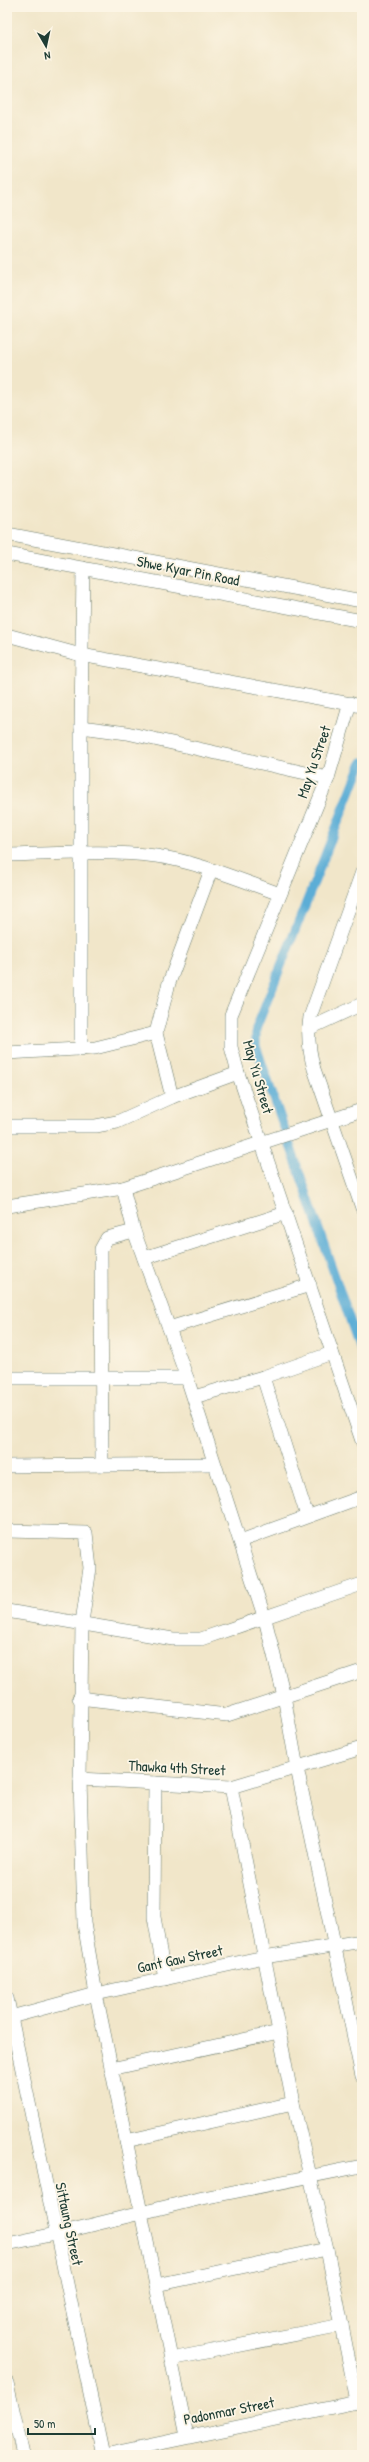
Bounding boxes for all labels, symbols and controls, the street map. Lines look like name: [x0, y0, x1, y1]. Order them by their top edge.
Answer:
north arrow: [26, 26, 66, 66]
text: N: [43, 49, 52, 63]
street label: Shwe Kyar Pin Road: [135, 550, 241, 591]
street label: May Yu Street: [291, 722, 336, 801]
street label: May Yu Street: [238, 1038, 279, 1117]
street label: Thawka 4th Street: [128, 1754, 227, 1781]
street label: Gant Gaw Street: [135, 1939, 225, 1978]
street label: Sittaung Street: [50, 2180, 89, 2268]
street label: Padonmar Street: [182, 2391, 277, 2430]
scale bar: [28, 2410, 95, 2436]
text: 50 m: [34, 2415, 55, 2432]

